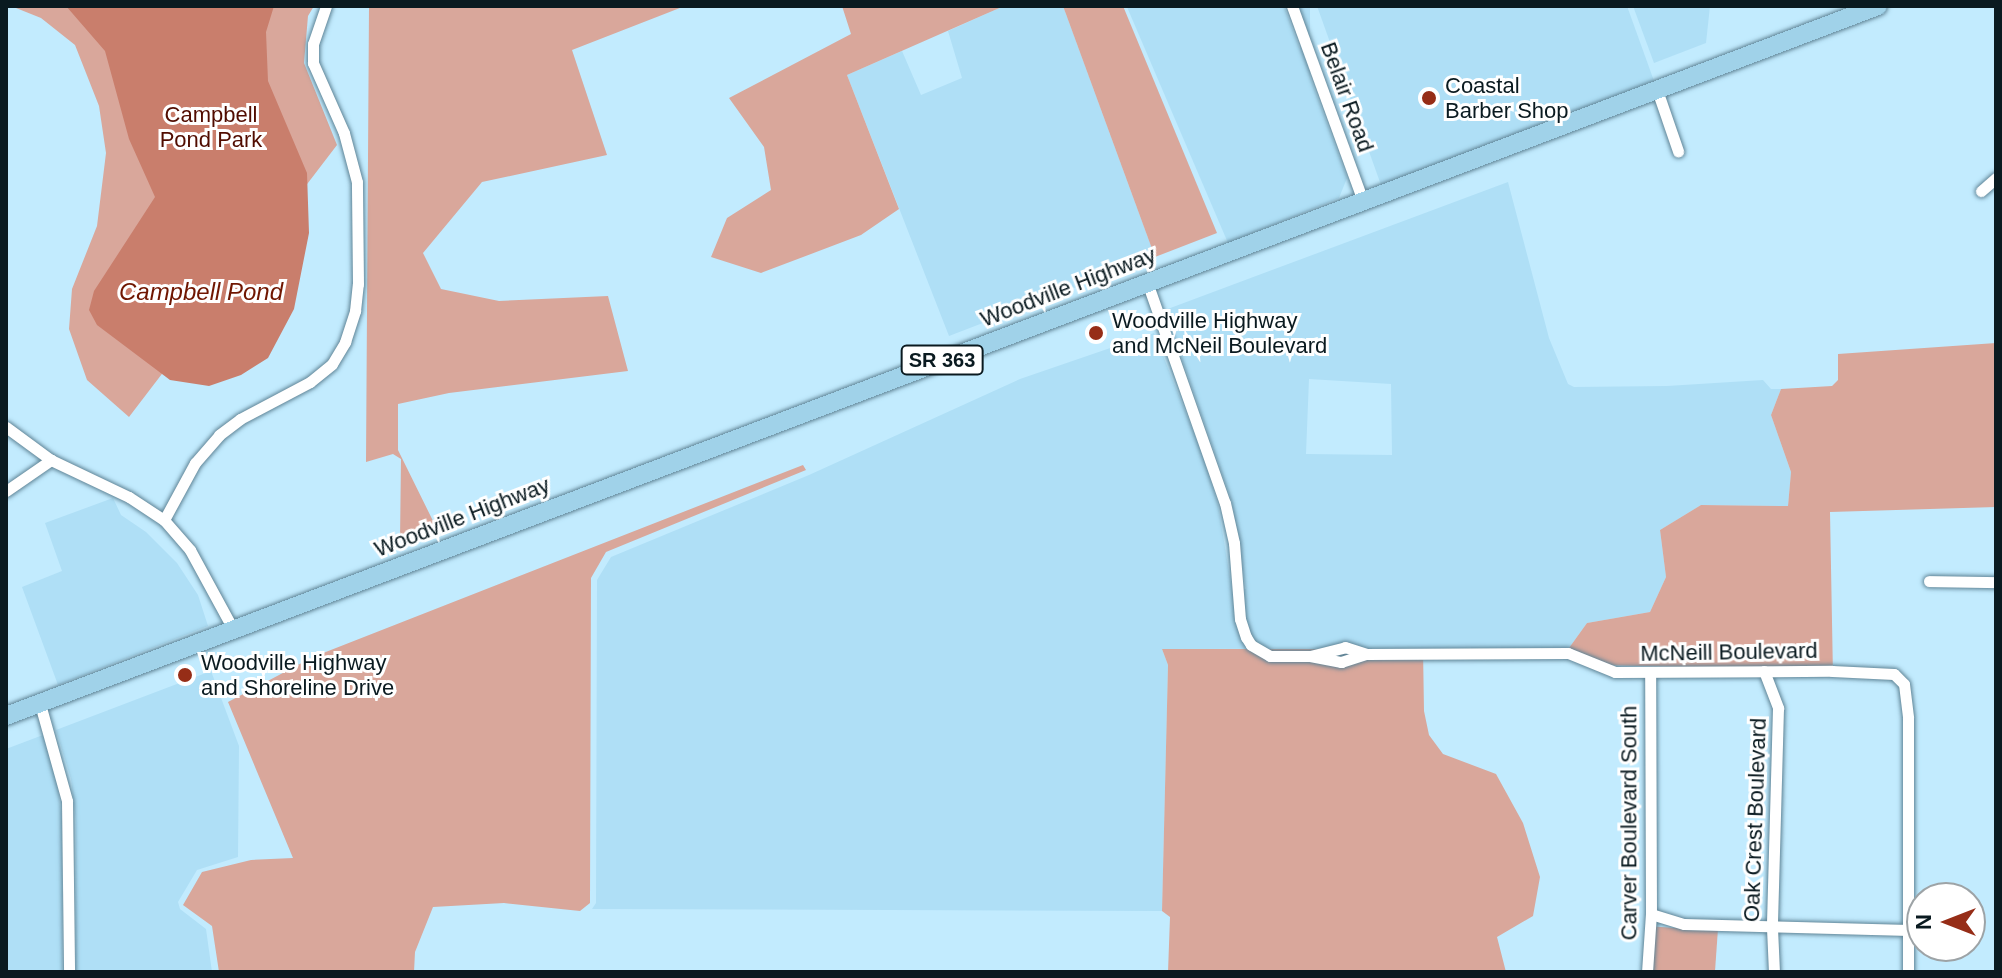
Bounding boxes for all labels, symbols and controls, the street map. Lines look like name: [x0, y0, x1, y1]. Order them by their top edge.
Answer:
street label: Belair Road: [1315, 38, 1379, 156]
place label: Coastal Barber Shop: [1445, 72, 1569, 124]
marker: Coastal Barber Shop: [1420, 89, 1438, 107]
park label: Campbell Pond Park: [160, 101, 262, 152]
street label: Woodville Highway: [977, 241, 1159, 333]
water label: Campbell Pond: [119, 278, 283, 306]
place label: Woodville Highway and McNeil Boulevard: [1112, 307, 1327, 358]
marker: Woodville Highway and McNeil Boulevard: [1087, 324, 1105, 342]
road number: SR 363: [900, 344, 984, 376]
street label: Woodville Highway: [371, 471, 553, 563]
street label: McNeill Boulevard: [1640, 637, 1818, 667]
place label: Woodville Highway and Shoreline Drive: [201, 649, 394, 700]
marker: Woodville Highway and Shoreline Drive: [176, 666, 194, 684]
street label: Carver Boulevard South: [1616, 706, 1642, 940]
street label: Oak Crest Boulevard: [1738, 718, 1772, 922]
north arrow: [1906, 882, 1986, 962]
text: N: [1911, 914, 1936, 930]

